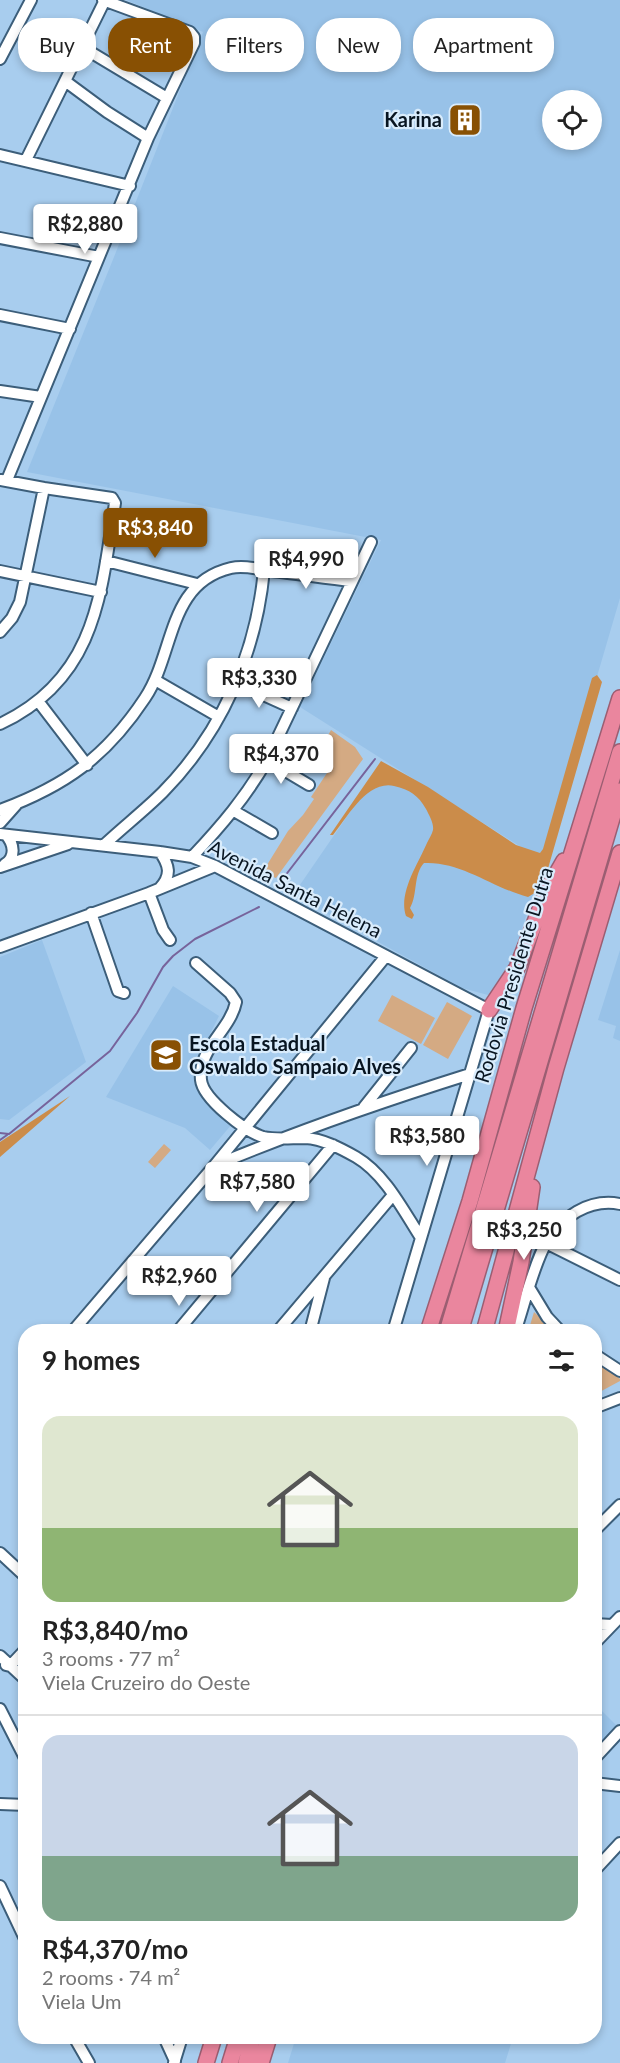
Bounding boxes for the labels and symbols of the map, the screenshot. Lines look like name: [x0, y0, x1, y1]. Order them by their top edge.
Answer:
building icon: Karina: [447, 102, 483, 138]
place label: Karina: [384, 107, 442, 131]
pin: R$2,880: [30, 204, 140, 255]
pin: R$3,840: [100, 508, 210, 559]
pin: R$4,990: [251, 539, 361, 590]
pin: R$3,330: [204, 658, 314, 709]
pin: R$4,370: [226, 734, 336, 785]
street label: Avenida Santa Helena: [205, 834, 386, 942]
street label: Rodovia Presidente Dutra: [469, 864, 557, 1086]
place label: Escola Estadual Oswaldo Sampaio Alves: [189, 1031, 401, 1078]
school or university icon: Escola Estadual Oswaldo Sampaio Alves: [148, 1037, 184, 1073]
pin: R$3,580: [372, 1116, 482, 1167]
pin: R$7,580: [202, 1162, 312, 1213]
pin: R$3,250: [469, 1210, 579, 1261]
pin: R$2,960: [124, 1256, 234, 1307]

